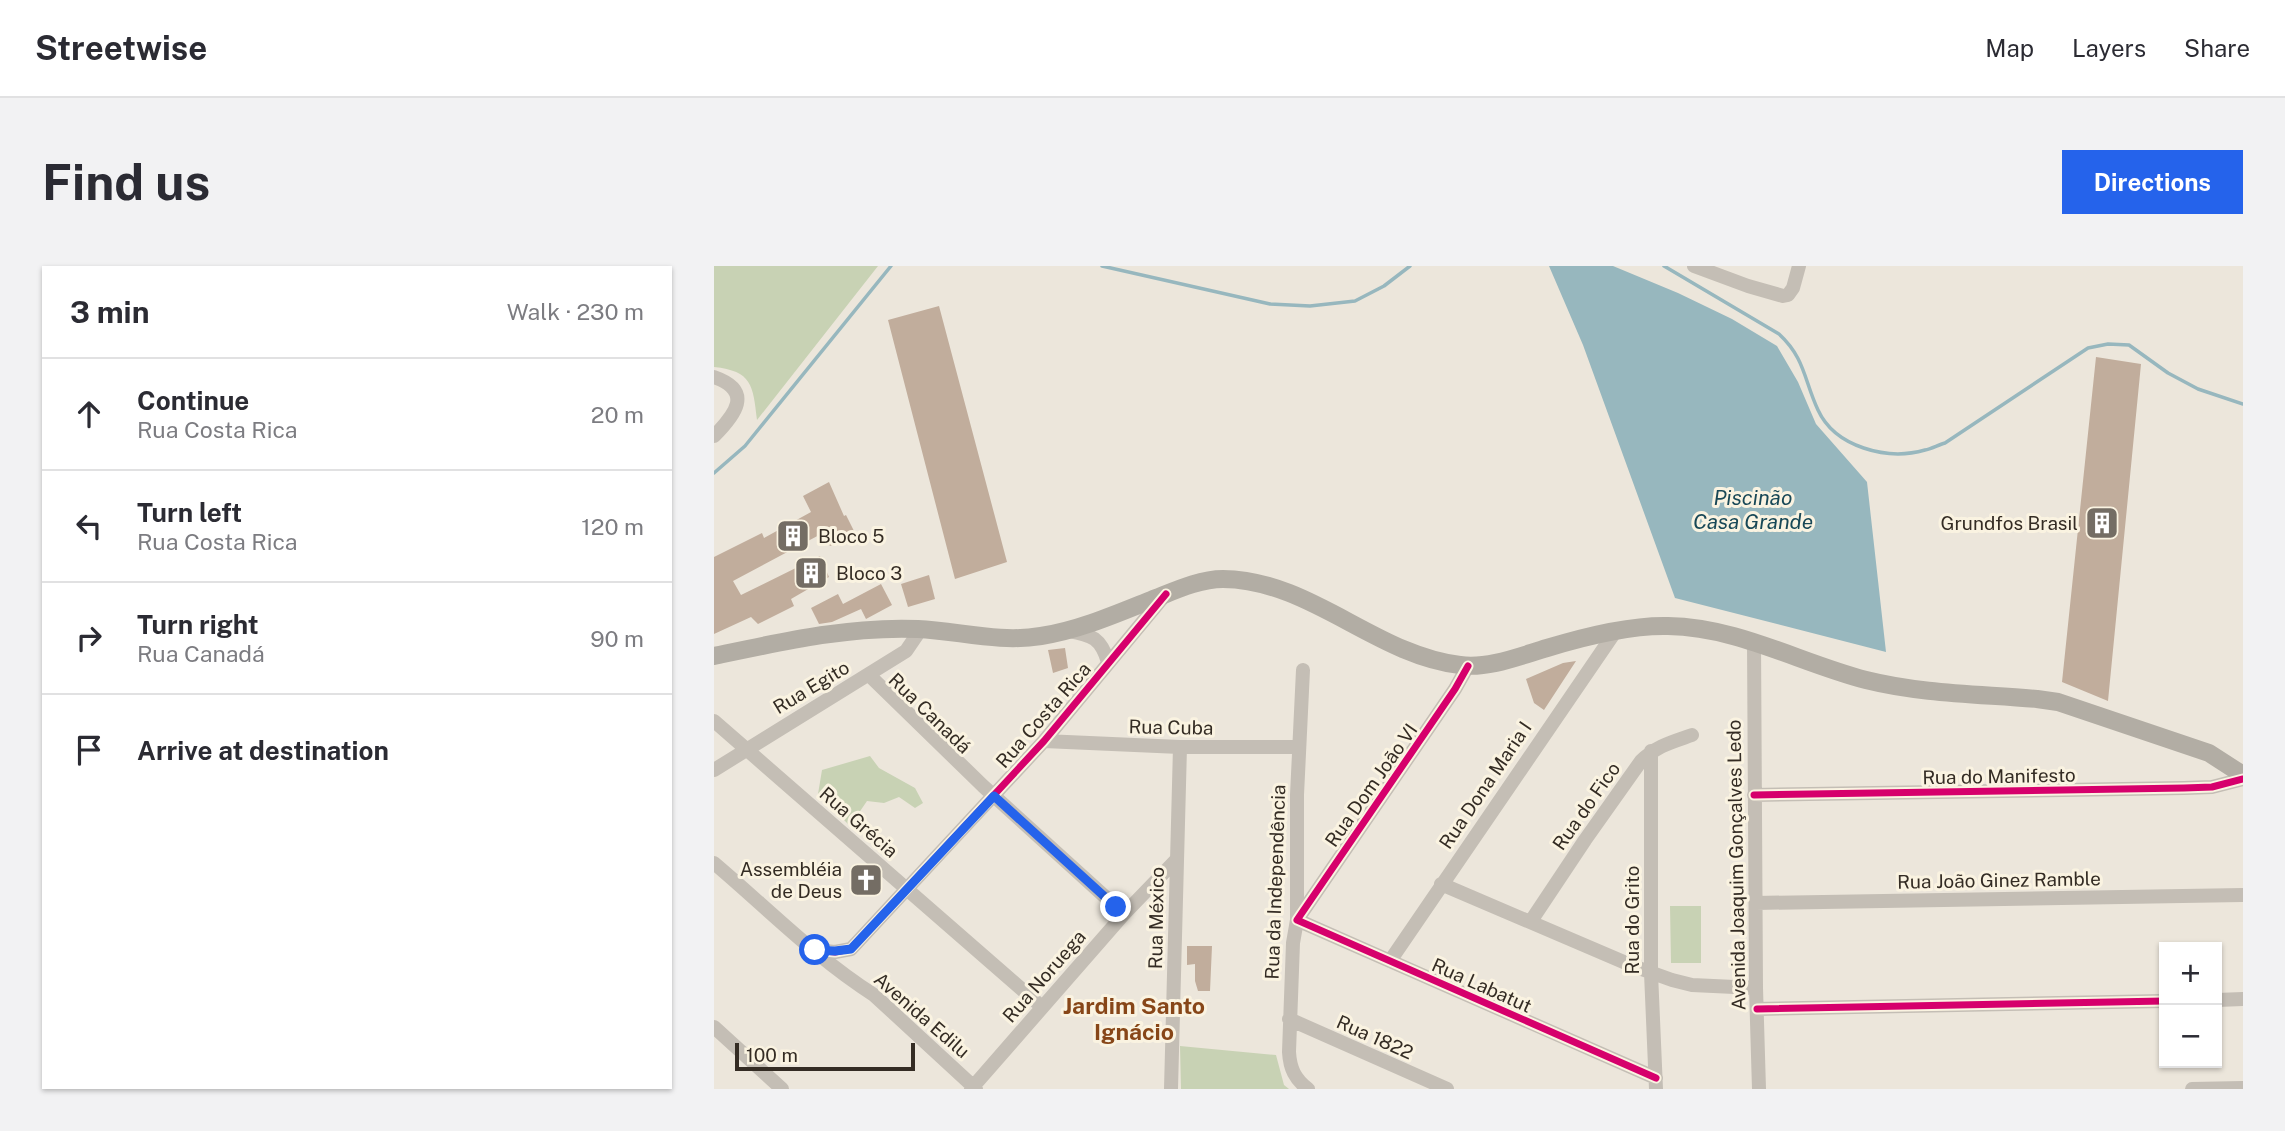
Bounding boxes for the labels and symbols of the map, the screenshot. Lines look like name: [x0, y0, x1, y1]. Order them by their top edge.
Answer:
water label: Piscinão Casa Grande: [1693, 485, 1813, 534]
building icon: Grundfos Brasil: [2083, 504, 2121, 542]
place label: Grundfos Brasil: [1941, 512, 2078, 534]
building icon: Bloco 5: [774, 517, 812, 555]
place label: Bloco 5: [818, 525, 884, 547]
building icon: Bloco 3: [792, 554, 830, 592]
place label: Bloco 3: [836, 562, 902, 584]
street label: Rua Egito: [769, 656, 853, 718]
street label: Rua Costa Rica: [991, 658, 1095, 772]
street label: Rua Canadá: [884, 668, 976, 758]
street label: Rua Cuba: [1128, 715, 1214, 739]
street label: Rua Dona Maria I: [1434, 717, 1536, 853]
street label: Rua Dom João VI: [1320, 719, 1422, 851]
street label: Avenida Joaquim Gonçalves Ledo: [1722, 719, 1750, 1011]
street label: Rua do Fico: [1548, 758, 1624, 854]
street label: Rua do Manifesto: [1922, 764, 2076, 788]
street label: Rua Grécia: [815, 782, 903, 862]
street label: Rua da Independência: [1261, 784, 1289, 980]
place label: Assembléia de Deus: [740, 858, 842, 902]
church icon: Assembléia de Deus: [847, 861, 885, 899]
street label: Rua do Grito: [1621, 865, 1643, 975]
street label: Rua México: [1144, 867, 1168, 969]
street label: Rua João Ginez Ramble: [1897, 867, 2101, 893]
route end: [1100, 891, 1131, 922]
street label: Rua Noruega: [998, 925, 1090, 1027]
route start: [799, 934, 830, 965]
street label: Rua Labatut: [1429, 953, 1535, 1017]
street label: Avenida Edilu: [870, 968, 974, 1062]
district label: Jardim Santo Ignácio: [1063, 992, 1205, 1045]
street label: Rua 1822: [1333, 1010, 1417, 1064]
scale bar: [735, 1040, 915, 1072]

